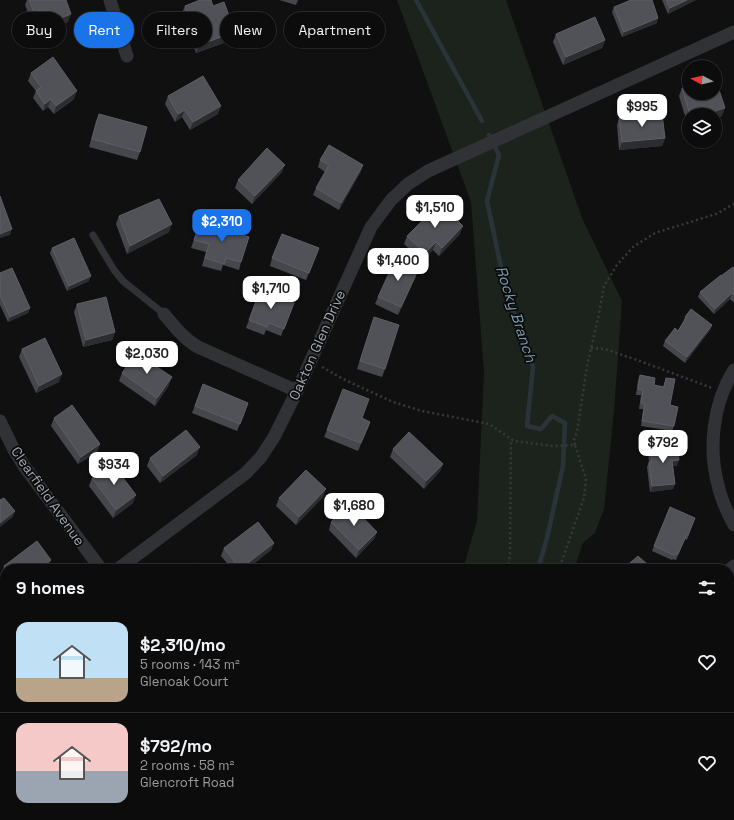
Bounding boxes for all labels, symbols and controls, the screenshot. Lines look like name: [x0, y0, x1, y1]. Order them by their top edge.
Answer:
chip: Buy: [12, 12, 66, 48]
chip: Rent: [74, 12, 134, 48]
chip: Filters: [142, 12, 212, 48]
chip: New: [220, 12, 276, 48]
chip: Apartment: [284, 12, 385, 48]
north arrow: [682, 60, 722, 100]
map controls: [682, 60, 722, 148]
pin: $995: [618, 94, 666, 128]
text: $995: [626, 98, 658, 115]
button: layers: [682, 108, 722, 148]
pin: $1,510: [402, 195, 468, 229]
text: $1,510: [415, 199, 455, 216]
pin: $2,310: [189, 209, 255, 243]
text: $2,310: [201, 213, 243, 230]
pin: $1,400: [365, 248, 431, 282]
text: $1,400: [377, 252, 419, 269]
water label: Rocky Branch: [492, 263, 541, 365]
pin: $1,710: [238, 276, 304, 310]
text: $1,710: [252, 280, 290, 297]
street label: Oakton Glen Drive: [285, 287, 349, 403]
pin: $2,030: [114, 341, 180, 375]
text: $2,030: [125, 345, 169, 362]
pin: $792: [639, 430, 687, 464]
text: $792: [648, 434, 678, 451]
street label: Clearfield Avenue: [7, 443, 89, 549]
pin: $934: [90, 452, 138, 486]
text: $934: [98, 456, 130, 473]
pin: $1,680: [321, 493, 387, 527]
text: $1,680: [333, 497, 375, 514]
text: 9 homes: [16, 577, 85, 599]
icon: filters: [696, 577, 718, 599]
text: $2,310/mo: [140, 634, 226, 656]
icon: home: [48, 638, 96, 686]
icon: heart: [696, 651, 718, 673]
text: 5 rooms · 143 m²: [140, 656, 240, 673]
text: Glenoak Court: [140, 673, 229, 690]
text: $792/mo: [140, 735, 212, 757]
icon: home: [48, 739, 96, 787]
icon: heart: [696, 752, 718, 774]
text: 2 rooms · 58 m²: [140, 757, 234, 774]
text: Glencroft Road: [140, 774, 234, 791]

